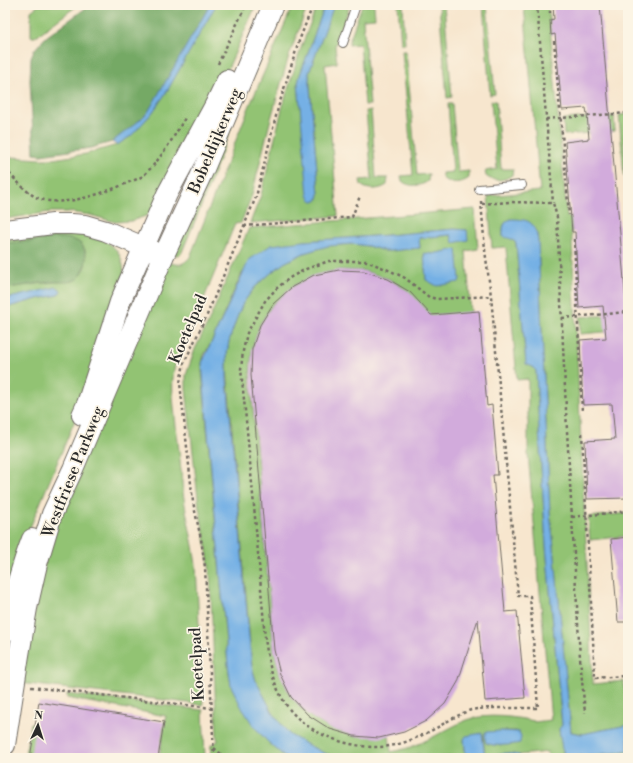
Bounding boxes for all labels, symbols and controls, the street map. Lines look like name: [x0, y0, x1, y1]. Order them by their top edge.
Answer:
street label: Bobeldijkerweg: [183, 85, 246, 198]
street label: Koetelpad: [164, 291, 212, 367]
street label: Westfriese Parkweg: [37, 403, 109, 541]
street label: Koetelpad: [185, 627, 209, 701]
north arrow: [18, 705, 58, 745]
text: N: [34, 709, 44, 723]

